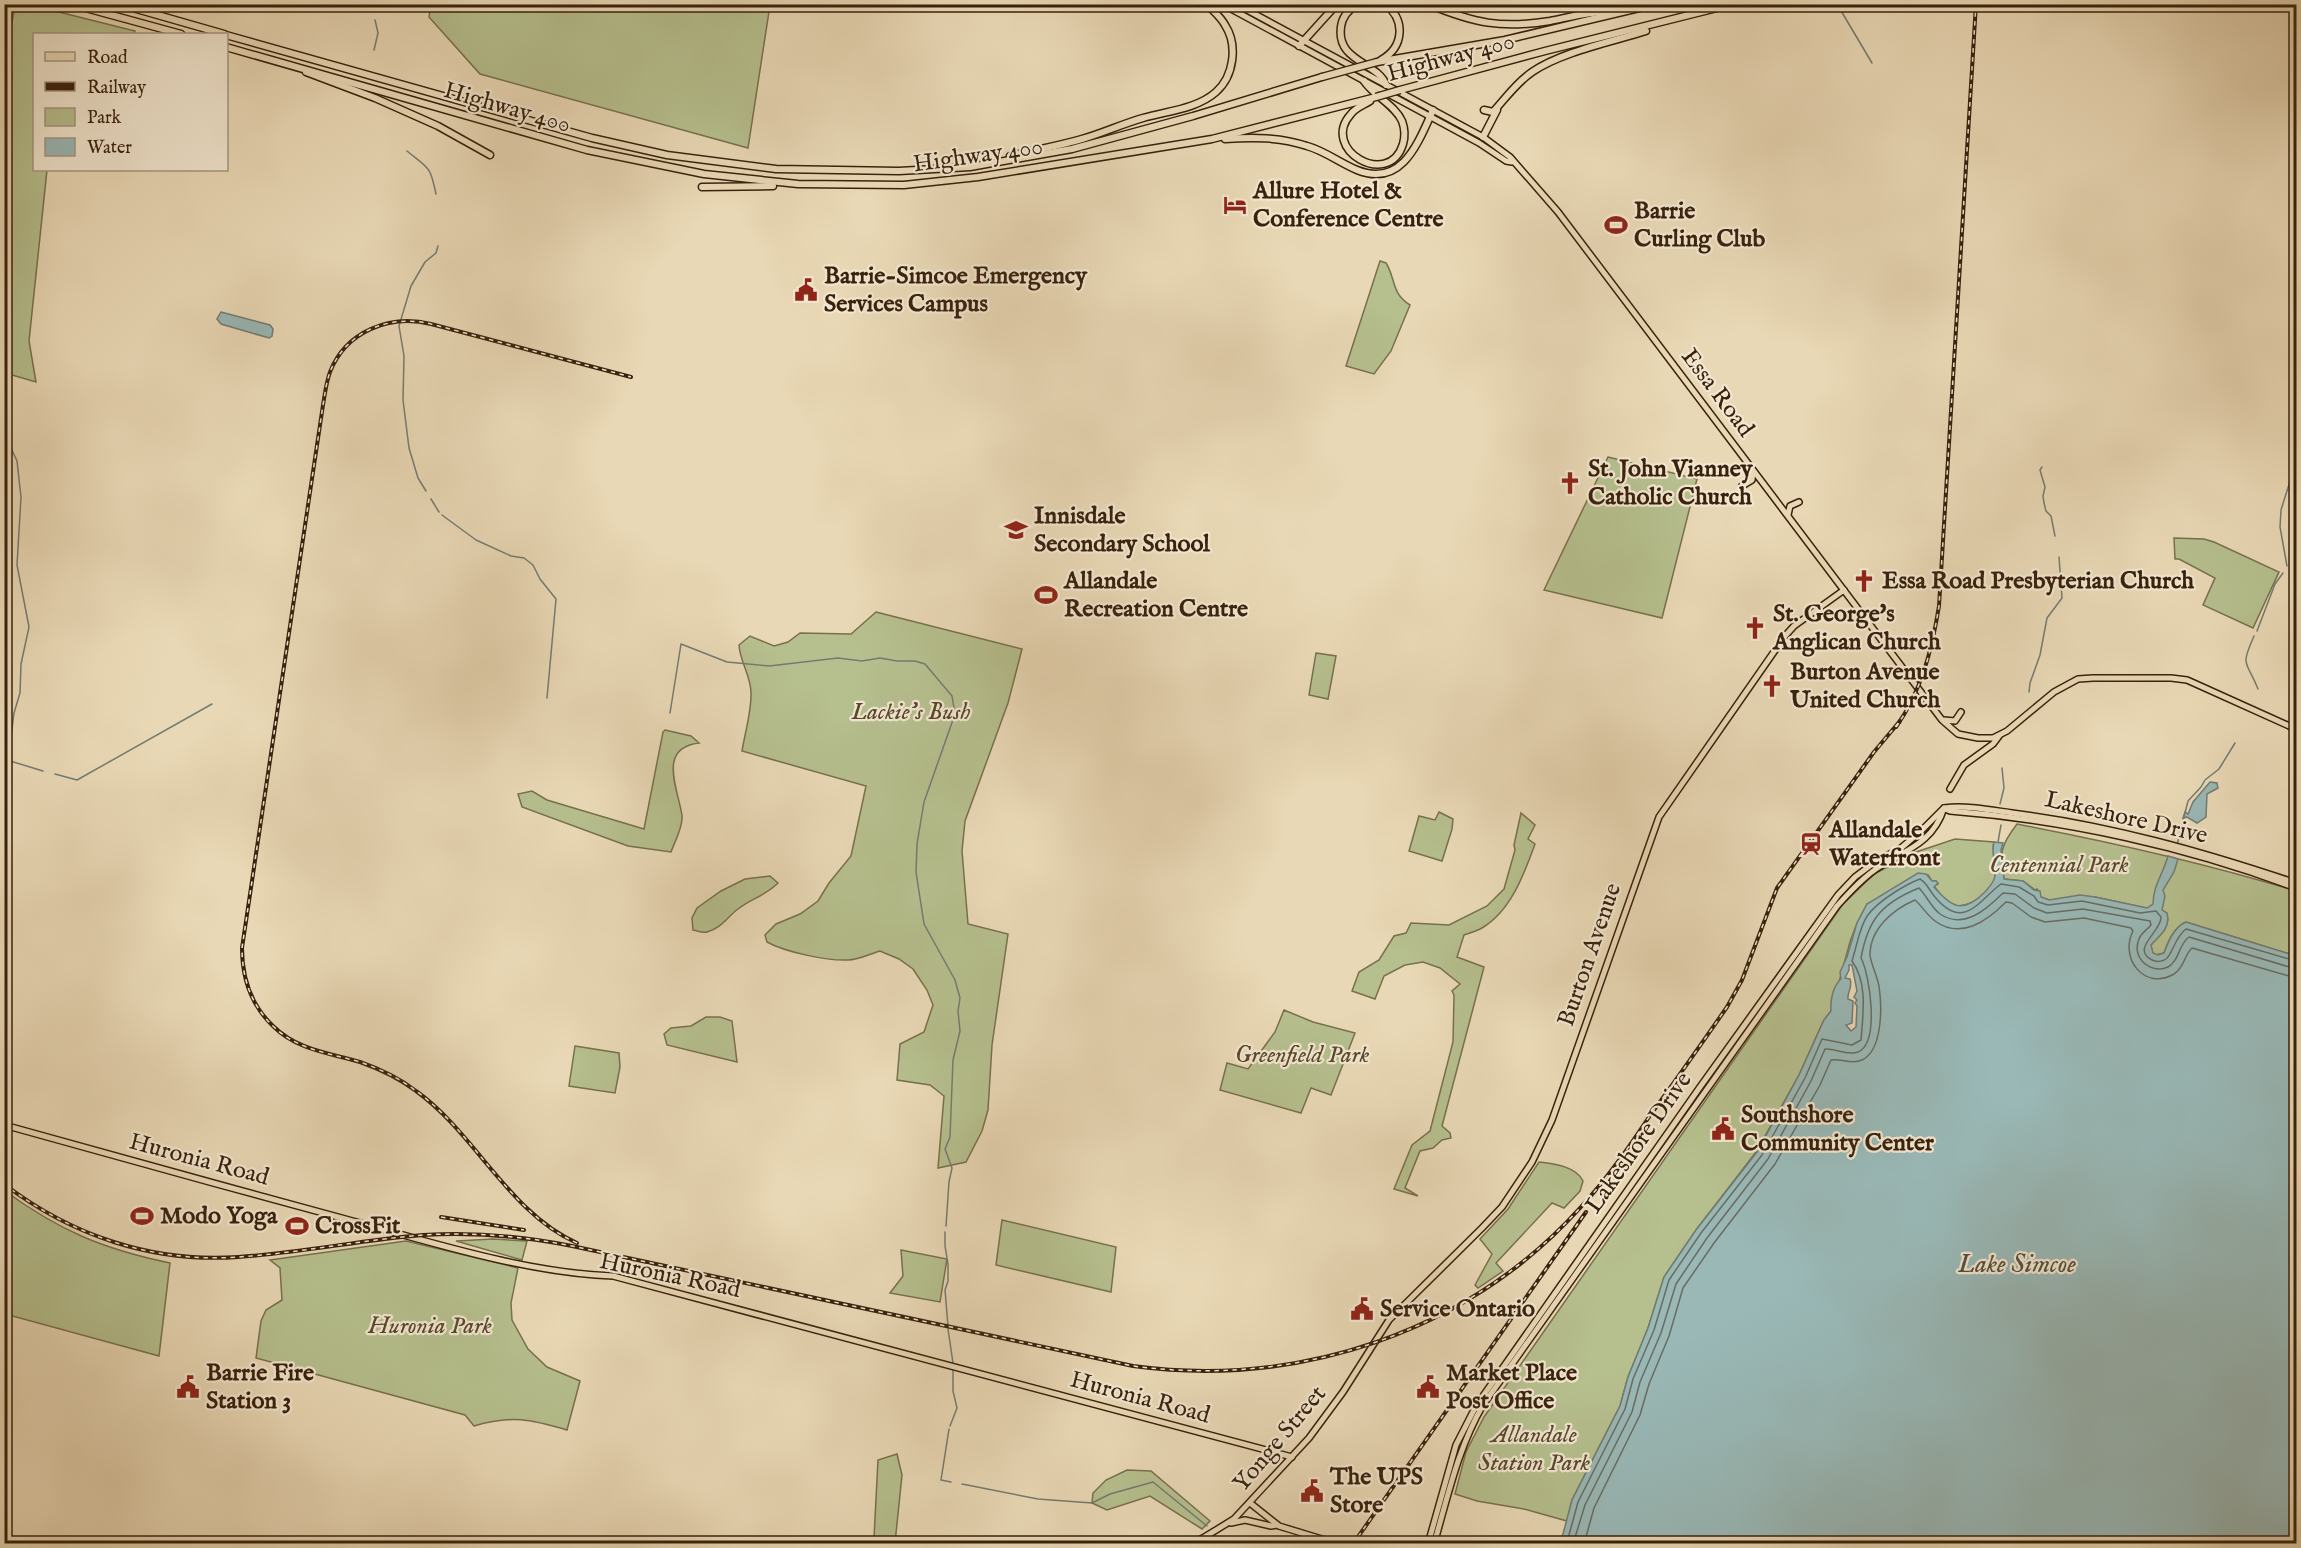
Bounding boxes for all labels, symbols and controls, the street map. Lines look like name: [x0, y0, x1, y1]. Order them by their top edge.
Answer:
street label: Highway 400: [1384, 26, 1518, 90]
legend: [33, 33, 228, 171]
text: Road: [87, 47, 128, 70]
street label: Highway 400: [440, 75, 574, 141]
text: Railway: [87, 77, 146, 100]
text: Park: [87, 107, 122, 130]
street label: Highway 400: [911, 132, 1045, 180]
text: Water: [87, 137, 132, 160]
place label: Allure Hotel & Conference Centre: [1252, 176, 1444, 235]
hotel icon: Allure Hotel & Conference Centre: [1222, 192, 1248, 218]
place label: Barrie Curling Club: [1634, 196, 1766, 255]
sports icon: Barrie Curling Club: [1603, 212, 1629, 238]
place label: Barrie-Simcoe Emergency Services Campus: [824, 261, 1088, 320]
public building icon: Barrie-Simcoe Emergency Services Campus: [793, 277, 819, 303]
street label: Essa Road: [1674, 342, 1761, 444]
place label: St. John Vianney Catholic Church: [1588, 454, 1754, 513]
church icon: St. John Vianney Catholic Church: [1557, 470, 1583, 496]
place label: Innisdale Secondary School: [1034, 501, 1210, 560]
school or university icon: Innisdale Secondary School: [1003, 517, 1029, 543]
place label: Allandale Recreation Centre: [1063, 566, 1248, 625]
place label: Essa Road Presbyterian Church: [1882, 566, 2194, 597]
church icon: Essa Road Presbyterian Church: [1851, 568, 1877, 594]
sports icon: Allandale Recreation Centre: [1033, 582, 1059, 608]
place label: St. George's Anglican Church: [1772, 599, 1941, 658]
church icon: St. George's Anglican Church: [1742, 615, 1768, 641]
place label: Burton Avenue United Church: [1789, 657, 1940, 716]
church icon: Burton Avenue United Church: [1759, 673, 1785, 699]
park label: Lackie's Bush: [850, 697, 971, 728]
street label: Lakeshore Drive: [2042, 784, 2210, 852]
place label: Allandale Waterfront: [1828, 815, 1941, 874]
station icon: Allandale Waterfront: [1798, 831, 1824, 857]
park label: Centennial Park: [1989, 850, 2129, 881]
street label: Burton Avenue: [1551, 879, 1629, 1031]
park label: Greenfield Park: [1235, 1040, 1370, 1071]
street label: Lakeshore Drive: [1579, 1066, 1699, 1220]
place label: Southshore Community Center: [1741, 1100, 1934, 1159]
public building icon: Southshore Community Center: [1710, 1116, 1736, 1142]
street label: Huronia Road: [126, 1126, 272, 1194]
place label: Modo Yoga: [160, 1201, 278, 1232]
sports icon: Modo Yoga: [129, 1203, 155, 1229]
place label: CrossFit: [315, 1211, 401, 1242]
sports icon: CrossFit: [284, 1213, 310, 1239]
street label: Huronia Road: [597, 1246, 744, 1306]
water label: Lake Simcoe: [1957, 1248, 2076, 1281]
place label: Service Ontario: [1380, 1294, 1535, 1325]
public building icon: Service Ontario: [1349, 1296, 1375, 1322]
park label: Huronia Park: [367, 1311, 492, 1342]
place label: Barrie Fire Station 3: [206, 1358, 314, 1417]
place label: Market Place Post Office: [1446, 1358, 1577, 1417]
street label: Huronia Road: [1067, 1364, 1213, 1432]
public building icon: Barrie Fire Station 3: [175, 1374, 201, 1400]
public building icon: Market Place Post Office: [1415, 1374, 1441, 1400]
street label: Yonge Street: [1227, 1379, 1333, 1499]
park label: Allandale Station Park: [1478, 1420, 1590, 1479]
place label: The UPS Store: [1329, 1462, 1423, 1521]
public building icon: The UPS Store: [1299, 1478, 1325, 1504]

